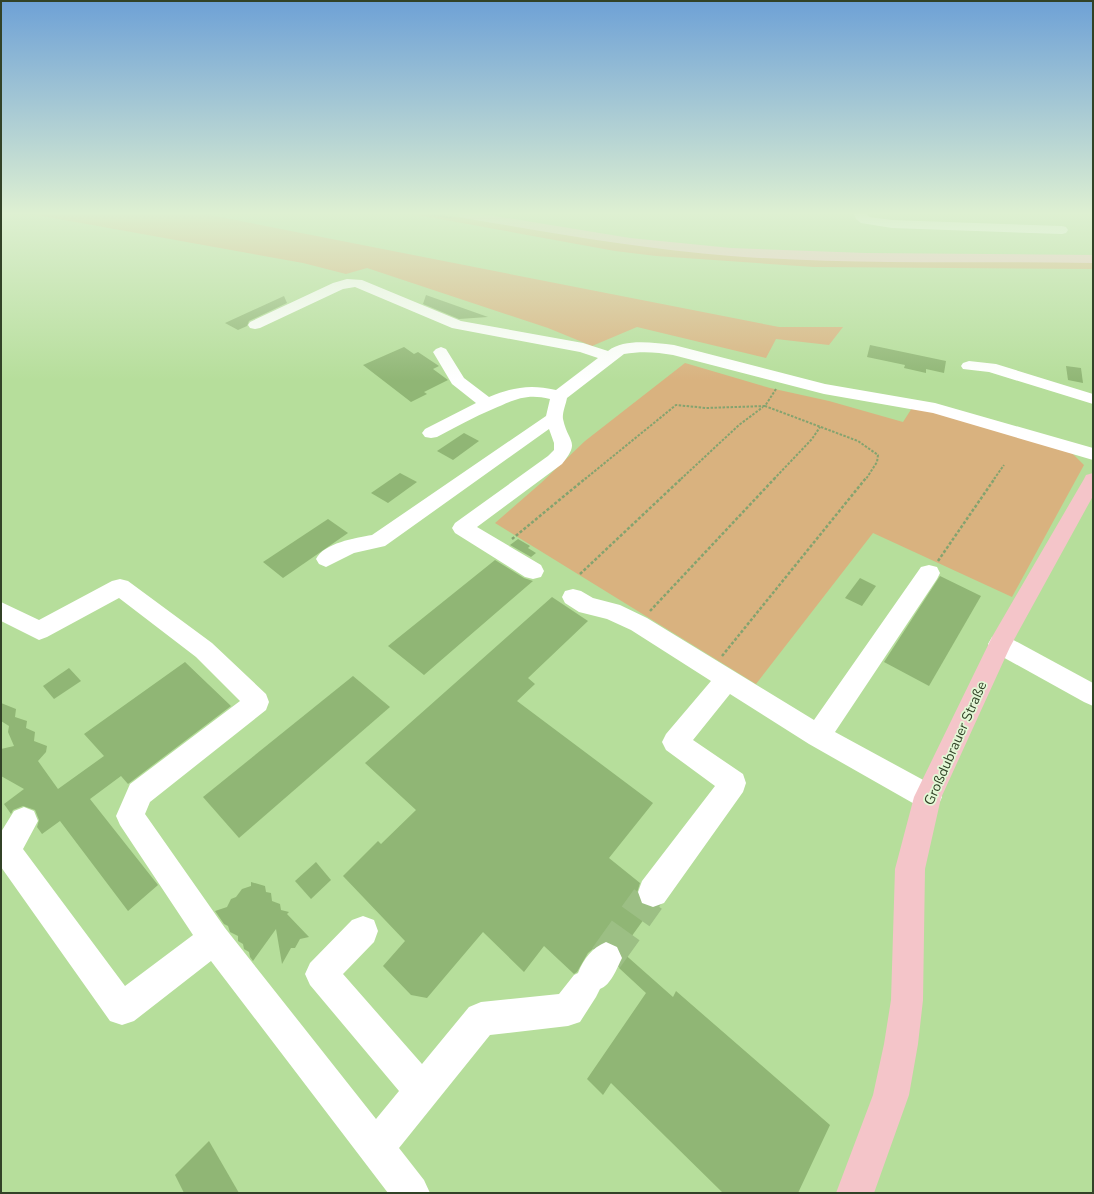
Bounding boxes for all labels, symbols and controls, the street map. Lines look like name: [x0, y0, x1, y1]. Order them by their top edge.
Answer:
street label: Großdubrauer Straße: [920, 678, 991, 808]

